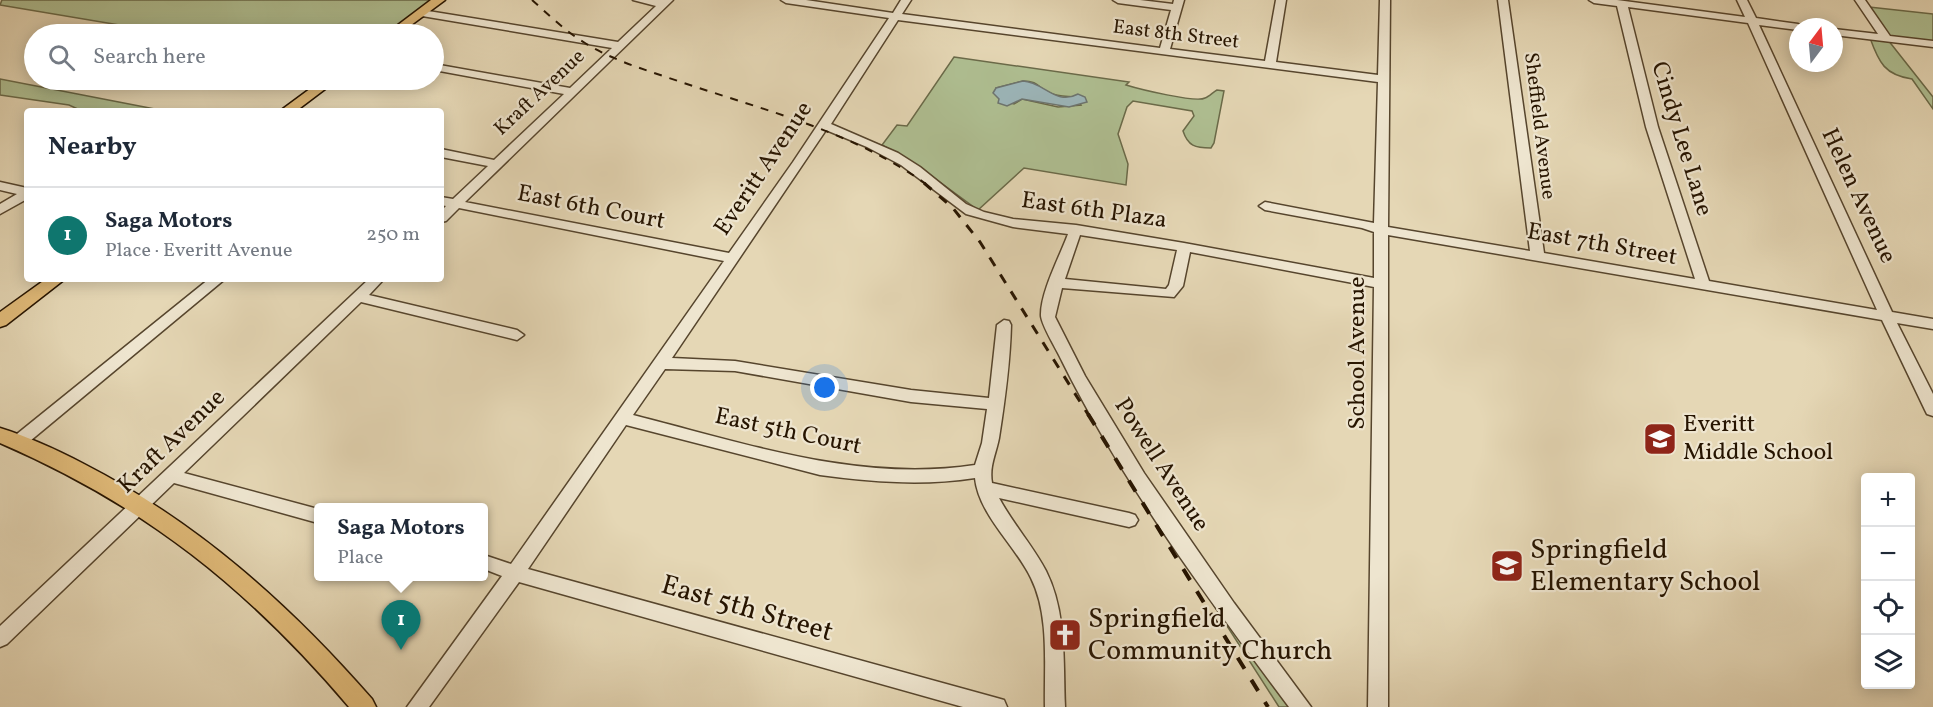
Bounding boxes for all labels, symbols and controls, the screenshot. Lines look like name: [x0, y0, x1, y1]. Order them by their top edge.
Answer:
street label: East 8th Street: [1111, 13, 1241, 57]
north arrow: [1789, 18, 1843, 72]
search box: [24, 24, 444, 90]
icon: search: [45, 41, 78, 74]
text: Search here: [93, 42, 206, 73]
street label: Kraft Avenue: [488, 44, 592, 142]
street label: Sheffield Avenue: [1516, 51, 1562, 201]
street label: Cindy Lee Lane: [1641, 58, 1721, 220]
street label: Everitt Avenue: [706, 95, 822, 243]
street label: Helen Avenue: [1812, 123, 1904, 269]
text: Nearby: [48, 129, 137, 165]
street label: East 6th Court: [514, 177, 668, 239]
street label: East 6th Plaza: [1019, 184, 1169, 238]
text: Saga Motors: [105, 206, 232, 237]
street label: East 7th Street: [1524, 215, 1680, 275]
text: 1: [63, 221, 72, 249]
text: 250 m: [366, 221, 420, 249]
text: Place · Everitt Avenue: [105, 237, 292, 265]
street label: School Avenue: [1341, 276, 1375, 430]
your location: [810, 373, 839, 402]
street label: Kraft Avenue: [111, 382, 233, 502]
street label: Powell Avenue: [1105, 391, 1217, 539]
street label: East 5th Court: [711, 400, 865, 464]
place label: Everitt Middle School: [1683, 408, 1833, 470]
school or university icon: Everitt Middle School: [1642, 421, 1678, 457]
map controls: [1861, 473, 1915, 689]
button: +: [1861, 473, 1915, 527]
popup: [314, 503, 488, 581]
text: Saga Motors: [337, 513, 465, 544]
button: −: [1861, 527, 1915, 581]
place label: Springfield Elementary School: [1530, 531, 1761, 602]
text: Place: [337, 544, 383, 572]
school or university icon: Springfield Elementary School: [1489, 548, 1525, 584]
street label: East 5th Street: [656, 566, 838, 652]
button: locate: [1861, 581, 1915, 635]
pin: 1: [382, 600, 420, 650]
place label: Springfield Community Church: [1088, 600, 1332, 671]
church icon: Springfield Community Church: [1047, 617, 1083, 653]
button: layers: [1861, 635, 1915, 689]

